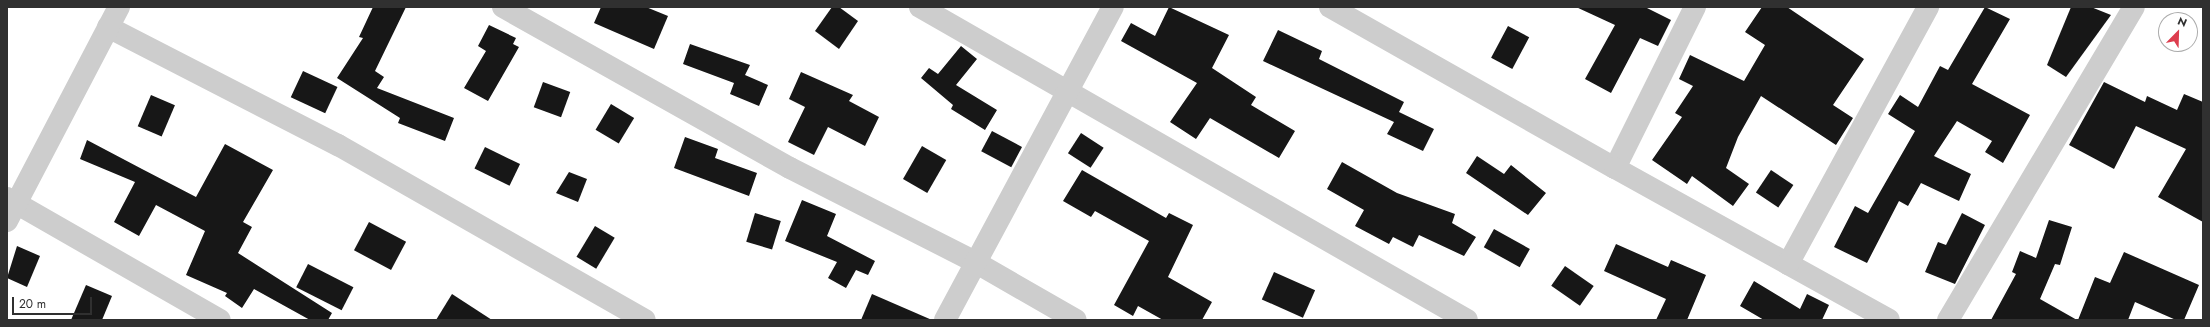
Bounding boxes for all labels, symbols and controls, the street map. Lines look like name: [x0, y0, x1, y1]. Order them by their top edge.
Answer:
north arrow: [2158, 12, 2198, 52]
text: N: [2175, 13, 2189, 31]
scale bar: [14, 289, 94, 315]
text: 20 m: [19, 295, 46, 313]

